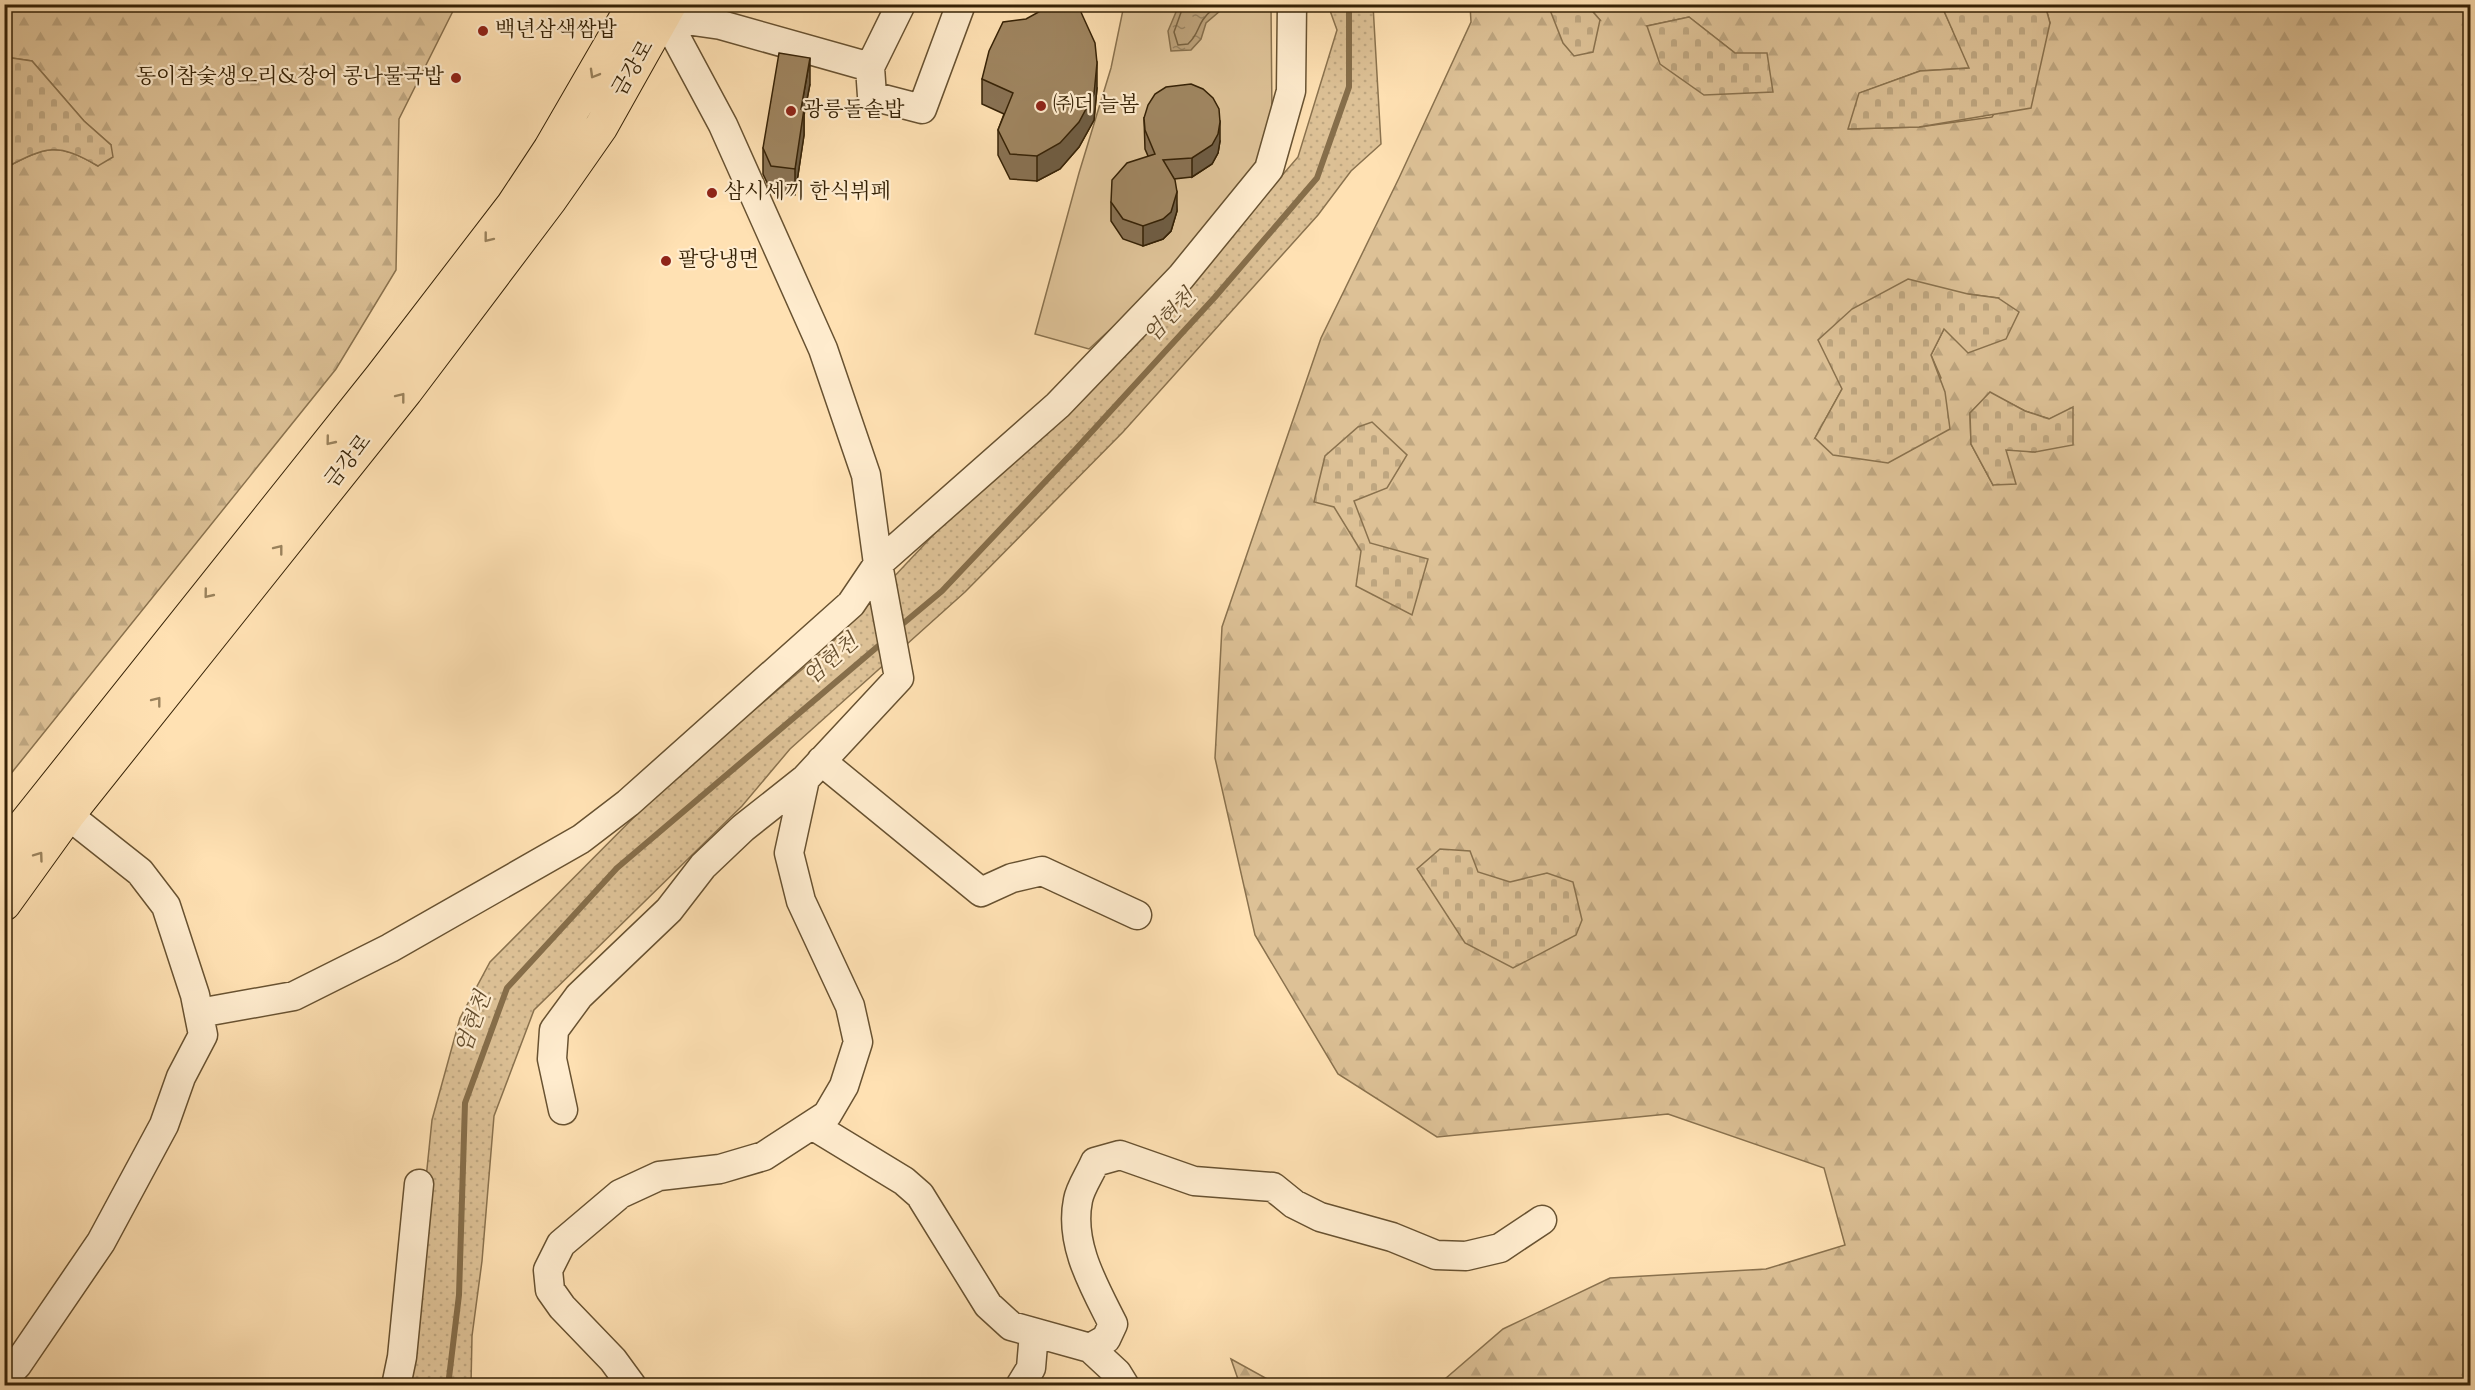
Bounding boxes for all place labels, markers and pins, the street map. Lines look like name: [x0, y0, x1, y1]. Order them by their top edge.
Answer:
place label: 백년삼색쌈밥: [495, 16, 617, 46]
marker: 백년삼색쌈밥: [476, 24, 490, 38]
place label: 동이참숯생오리&장어 콩나물국밥: [136, 63, 445, 93]
marker: 동이참숯생오리&장어 콩나물국밥: [449, 71, 463, 85]
place label: ㈜더 늘봄: [1053, 91, 1139, 121]
place label: 광릉돌솥밥: [803, 96, 905, 126]
marker: ㈜더 늘봄: [1034, 99, 1048, 113]
marker: 광릉돌솥밥: [784, 104, 798, 118]
place label: 삼시세끼 한식뷔페: [724, 178, 891, 208]
marker: 삼시세끼 한식뷔페: [705, 186, 719, 200]
place label: 팔당냉면: [678, 246, 759, 276]
marker: 팔당냉면: [659, 254, 673, 268]

